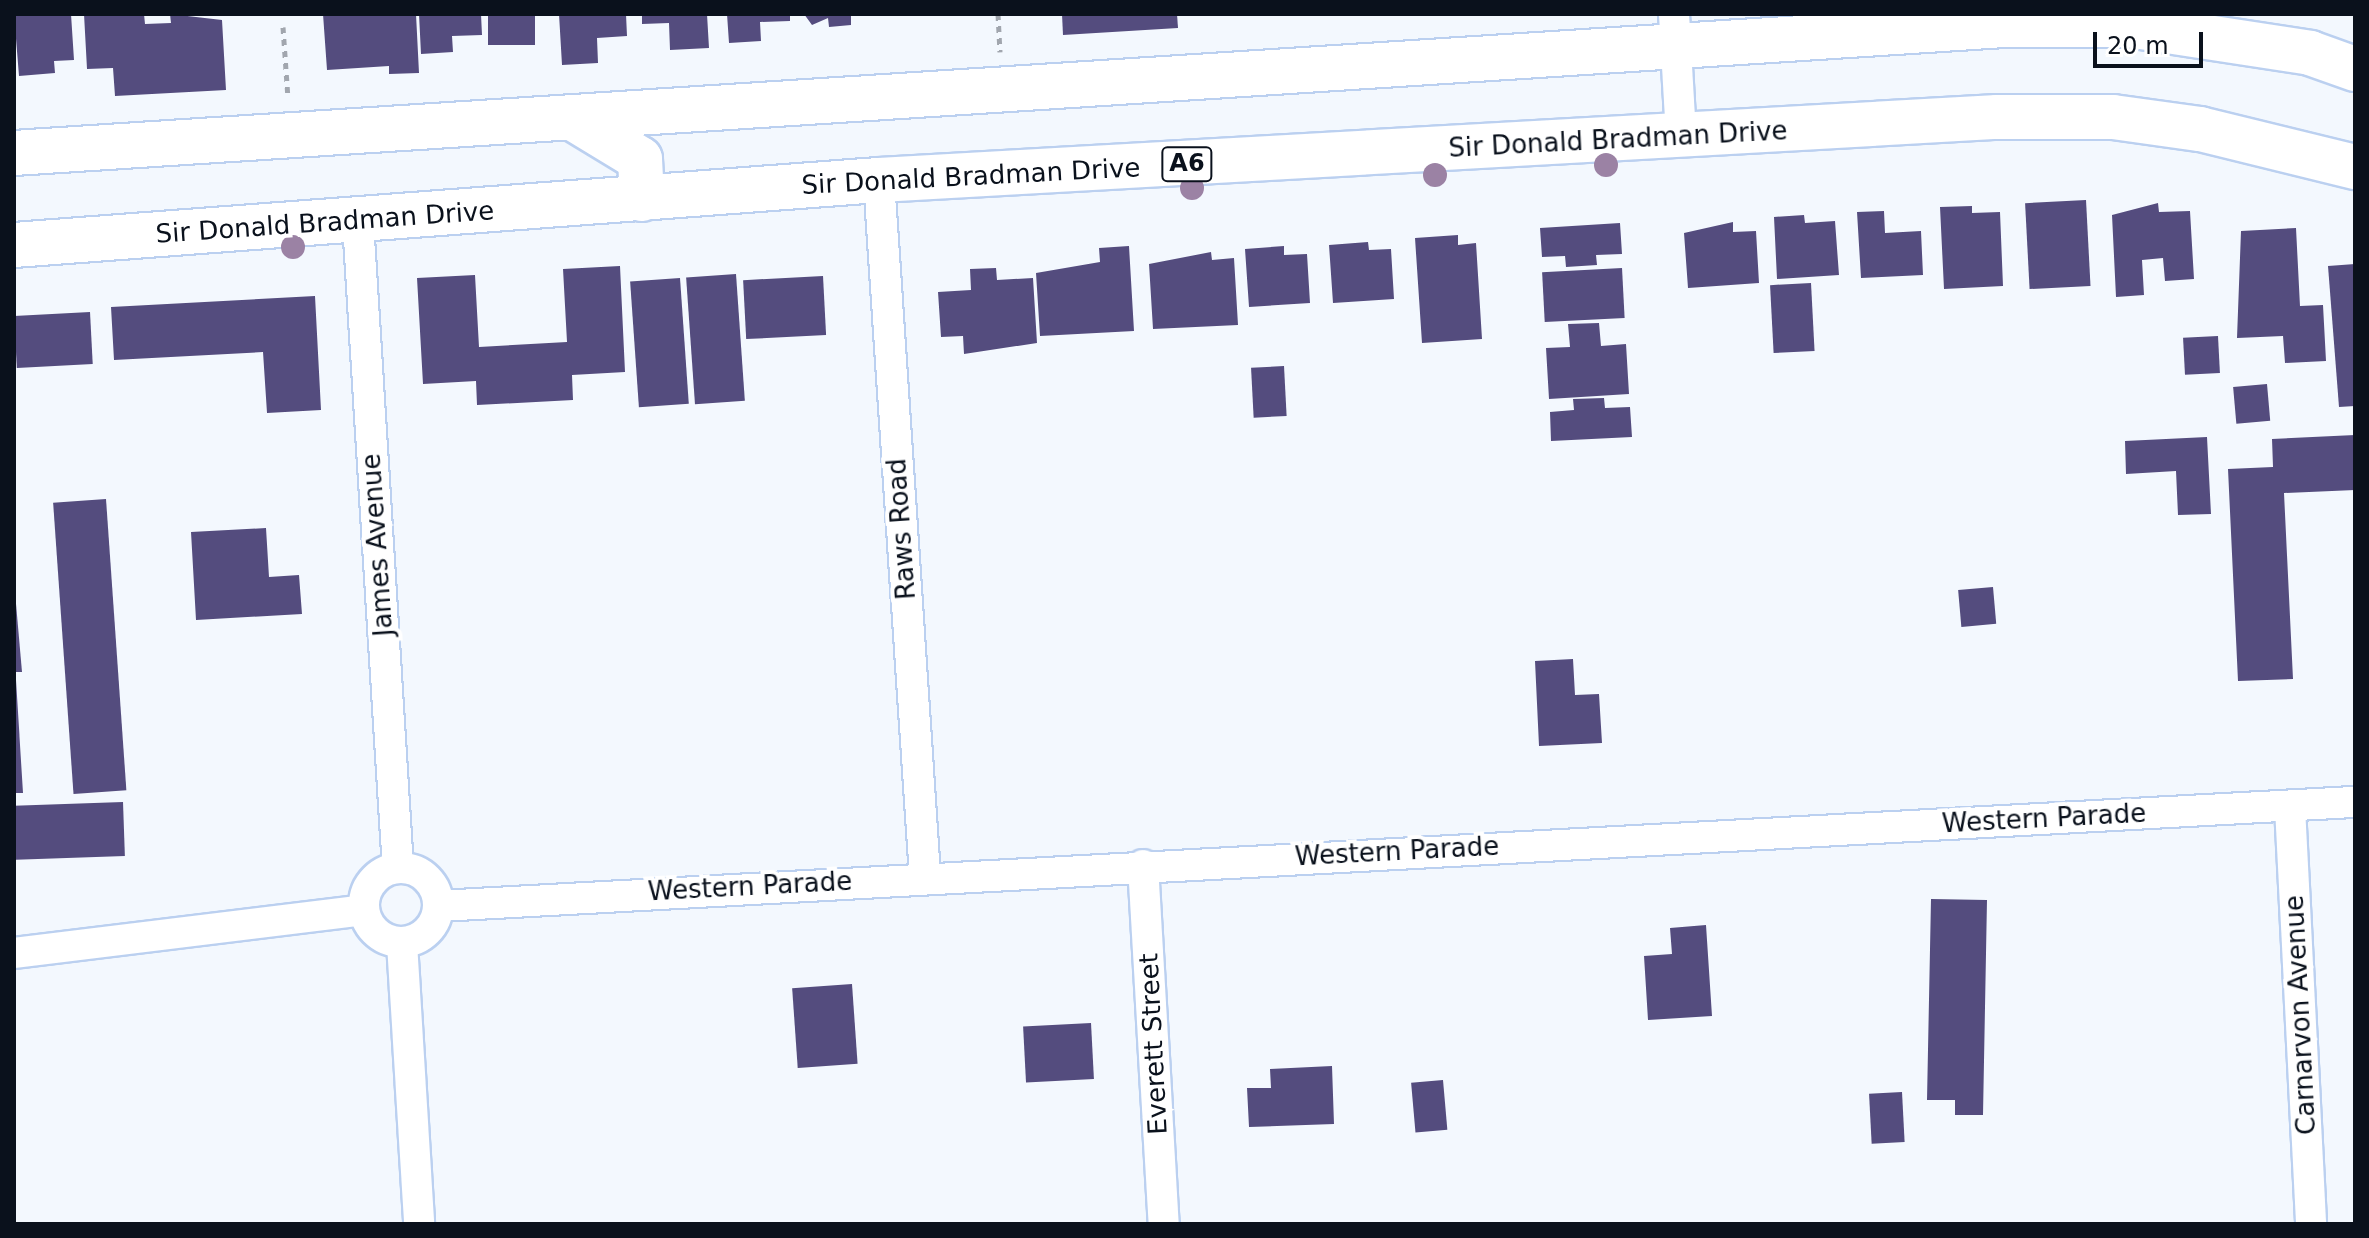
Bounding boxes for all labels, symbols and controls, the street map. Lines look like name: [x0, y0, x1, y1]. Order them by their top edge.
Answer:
scale bar: [2097, 16, 2207, 66]
text: 20 m: [2107, 32, 2169, 60]
street label: Sir Donald Bradman Drive: [1448, 116, 1788, 164]
road number: A6: [1161, 144, 1213, 184]
street label: Sir Donald Bradman Drive: [801, 153, 1141, 201]
street label: Sir Donald Bradman Drive: [155, 196, 495, 250]
street label: James Avenue: [356, 452, 400, 638]
street label: Raws Road: [881, 457, 923, 601]
street label: Western Parade: [1941, 798, 2147, 840]
street label: Western Parade: [1294, 831, 1500, 873]
street label: Western Parade: [647, 866, 853, 908]
street label: Carnarvon Avenue: [2279, 894, 2323, 1136]
street label: Everett Street: [1134, 953, 1174, 1135]

